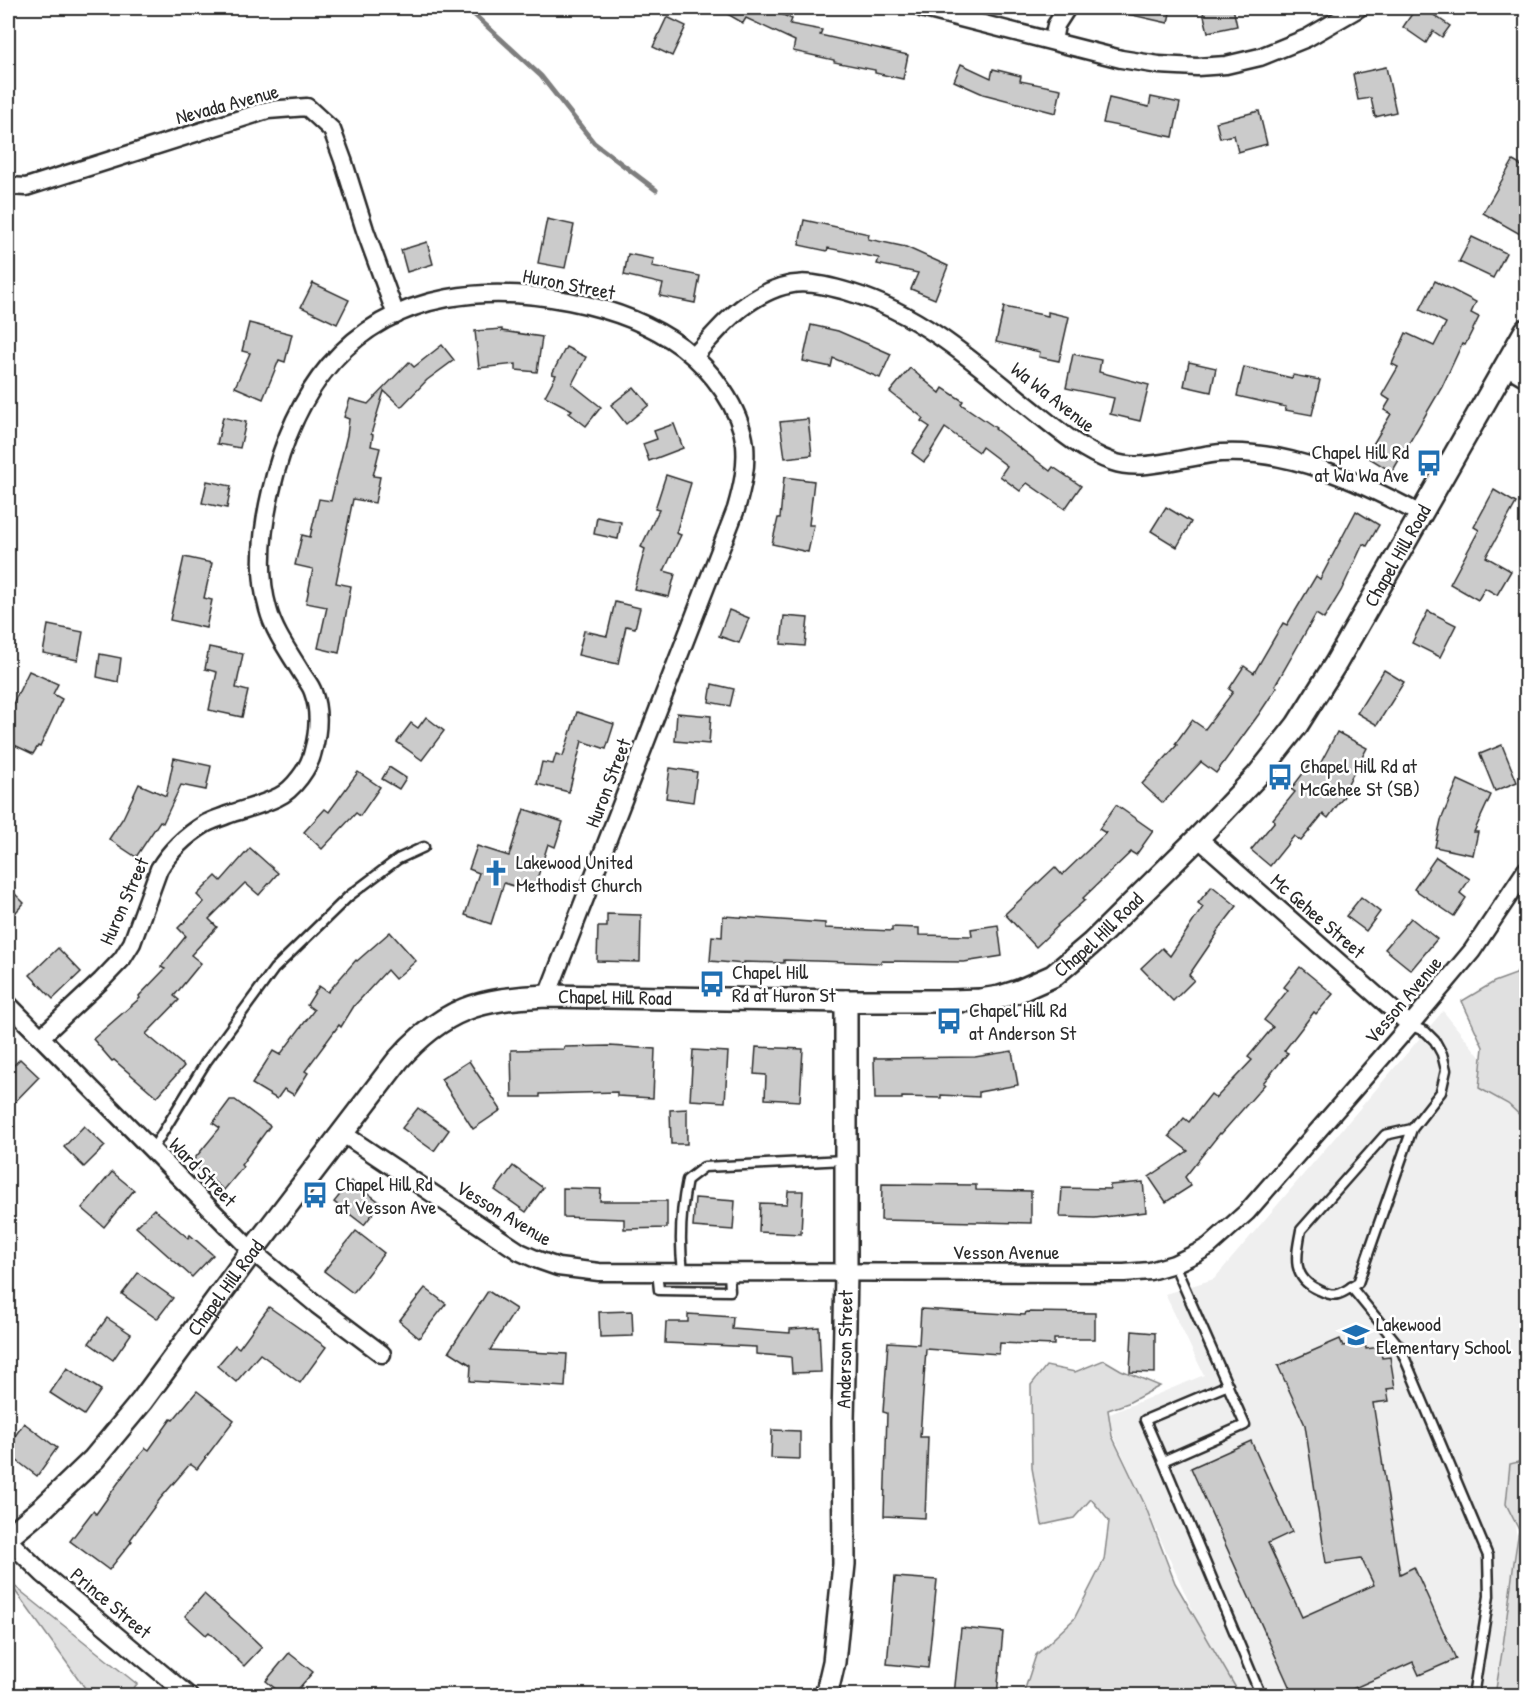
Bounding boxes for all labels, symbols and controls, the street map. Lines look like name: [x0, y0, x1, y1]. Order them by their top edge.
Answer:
street label: Nevada Avenue: [172, 77, 281, 130]
street label: Huron Street: [521, 261, 619, 306]
street label: Wa Wa Avenue: [1005, 355, 1101, 438]
place label: Chapel Hill Rd at Wa Wa Ave: [1311, 438, 1409, 488]
bus stop icon: Chapel Hill Rd at Wa Wa Ave: [1414, 448, 1444, 478]
street label: Chapel Hill Road: [1357, 499, 1437, 611]
street label: Huron Street: [578, 733, 637, 831]
place label: Chapel Hill Rd at McGehee St (SB): [1300, 752, 1420, 802]
bus stop icon: Chapel Hill Rd at McGehee St (SB): [1265, 762, 1295, 792]
place label: Lakewood United Methodist Church: [516, 848, 642, 898]
street label: Huron Street: [92, 852, 155, 949]
church icon: Lakewood United Methodist Church: [481, 858, 511, 888]
street label: Mc Gehee Street: [1265, 867, 1372, 965]
street label: Chapel Hill Road: [1048, 886, 1149, 983]
street label: Vesson Avenue: [1358, 950, 1447, 1049]
place label: Chapel Hill Rd at Huron St: [732, 958, 837, 1008]
bus stop icon: Chapel Hill Rd at Huron St: [697, 969, 727, 999]
street label: Chapel Hill Road: [558, 982, 672, 1011]
place label: Chapel Hill Rd at Anderson St: [969, 996, 1077, 1046]
bus stop icon: Chapel Hill Rd at Anderson St: [934, 1006, 964, 1036]
street label: Ward Street: [163, 1131, 244, 1213]
place label: Chapel Hill Rd at Vesson Ave: [335, 1170, 436, 1220]
street label: Vesson Avenue: [451, 1173, 557, 1252]
bus stop icon: Chapel Hill Rd at Vesson Ave: [300, 1180, 330, 1210]
street label: Chapel Hill Road: [180, 1233, 269, 1341]
street label: Vesson Avenue: [952, 1238, 1060, 1265]
street label: Anderson Street: [829, 1289, 859, 1409]
place label: Lakewood Elementary School: [1376, 1310, 1512, 1360]
school or university icon: Lakewood Elementary School: [1341, 1320, 1371, 1350]
street label: Prince Street: [65, 1561, 158, 1645]

